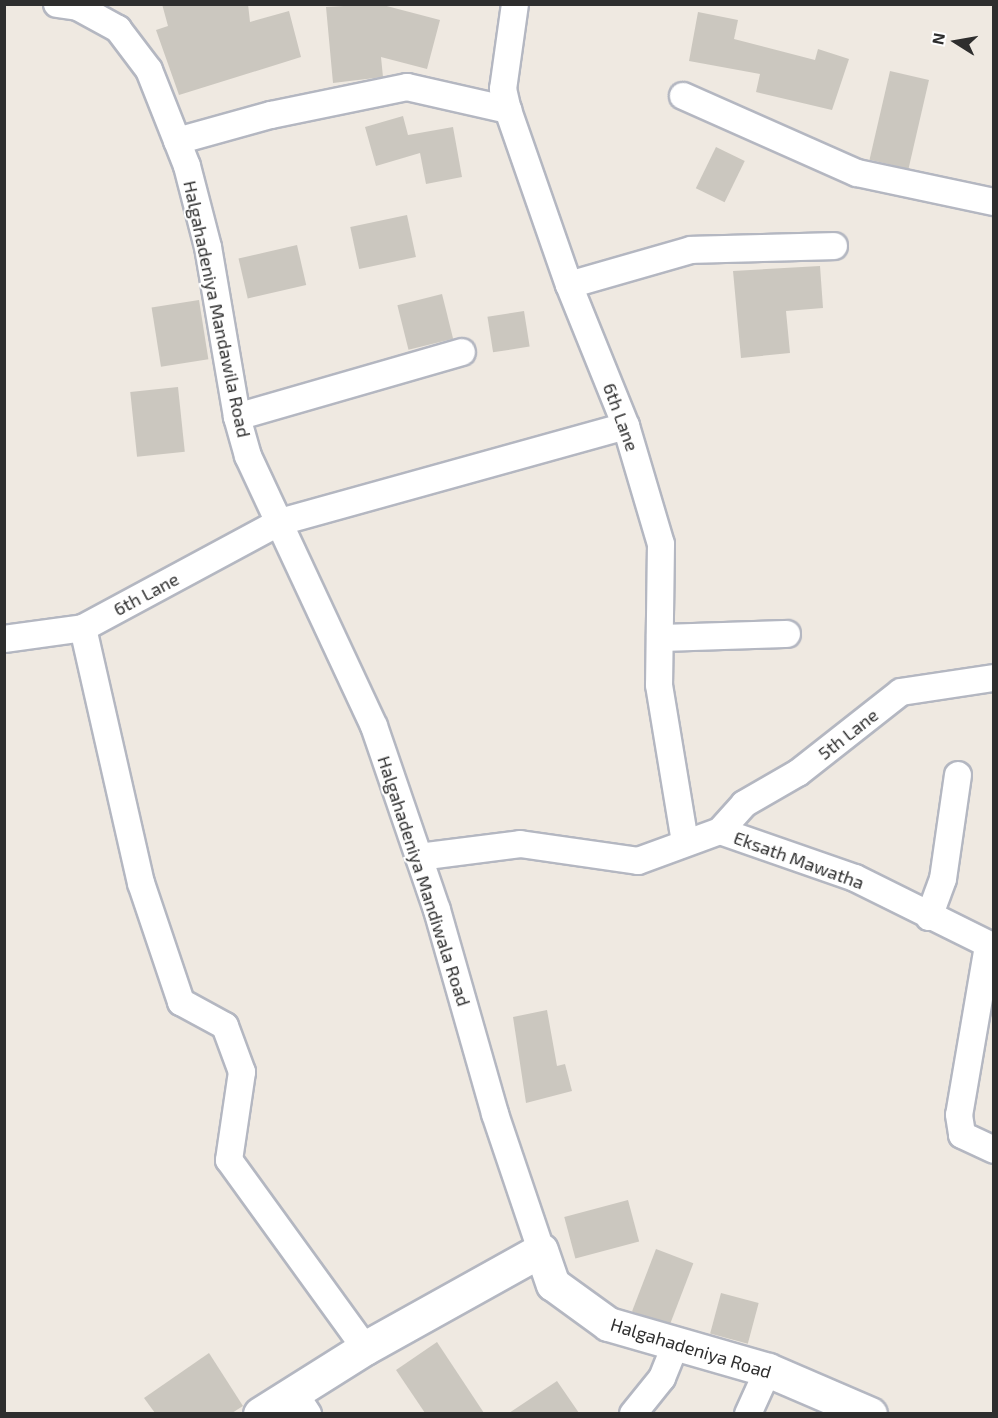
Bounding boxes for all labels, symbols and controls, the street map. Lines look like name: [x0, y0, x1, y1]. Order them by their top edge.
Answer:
north arrow: [926, 12, 986, 72]
text: N: [927, 31, 948, 46]
street label: Halgahadeniya Mandawila Road: [179, 179, 255, 439]
street label: 6th Lane: [599, 380, 643, 454]
street label: 6th Lane: [110, 568, 182, 620]
street label: 5th Lane: [814, 704, 882, 764]
street label: Halgahadeniya Mandiwala Road: [373, 753, 475, 1009]
street label: Eksath Mawatha: [731, 826, 867, 894]
street label: Halgahadeniya Road: [608, 1313, 774, 1383]

